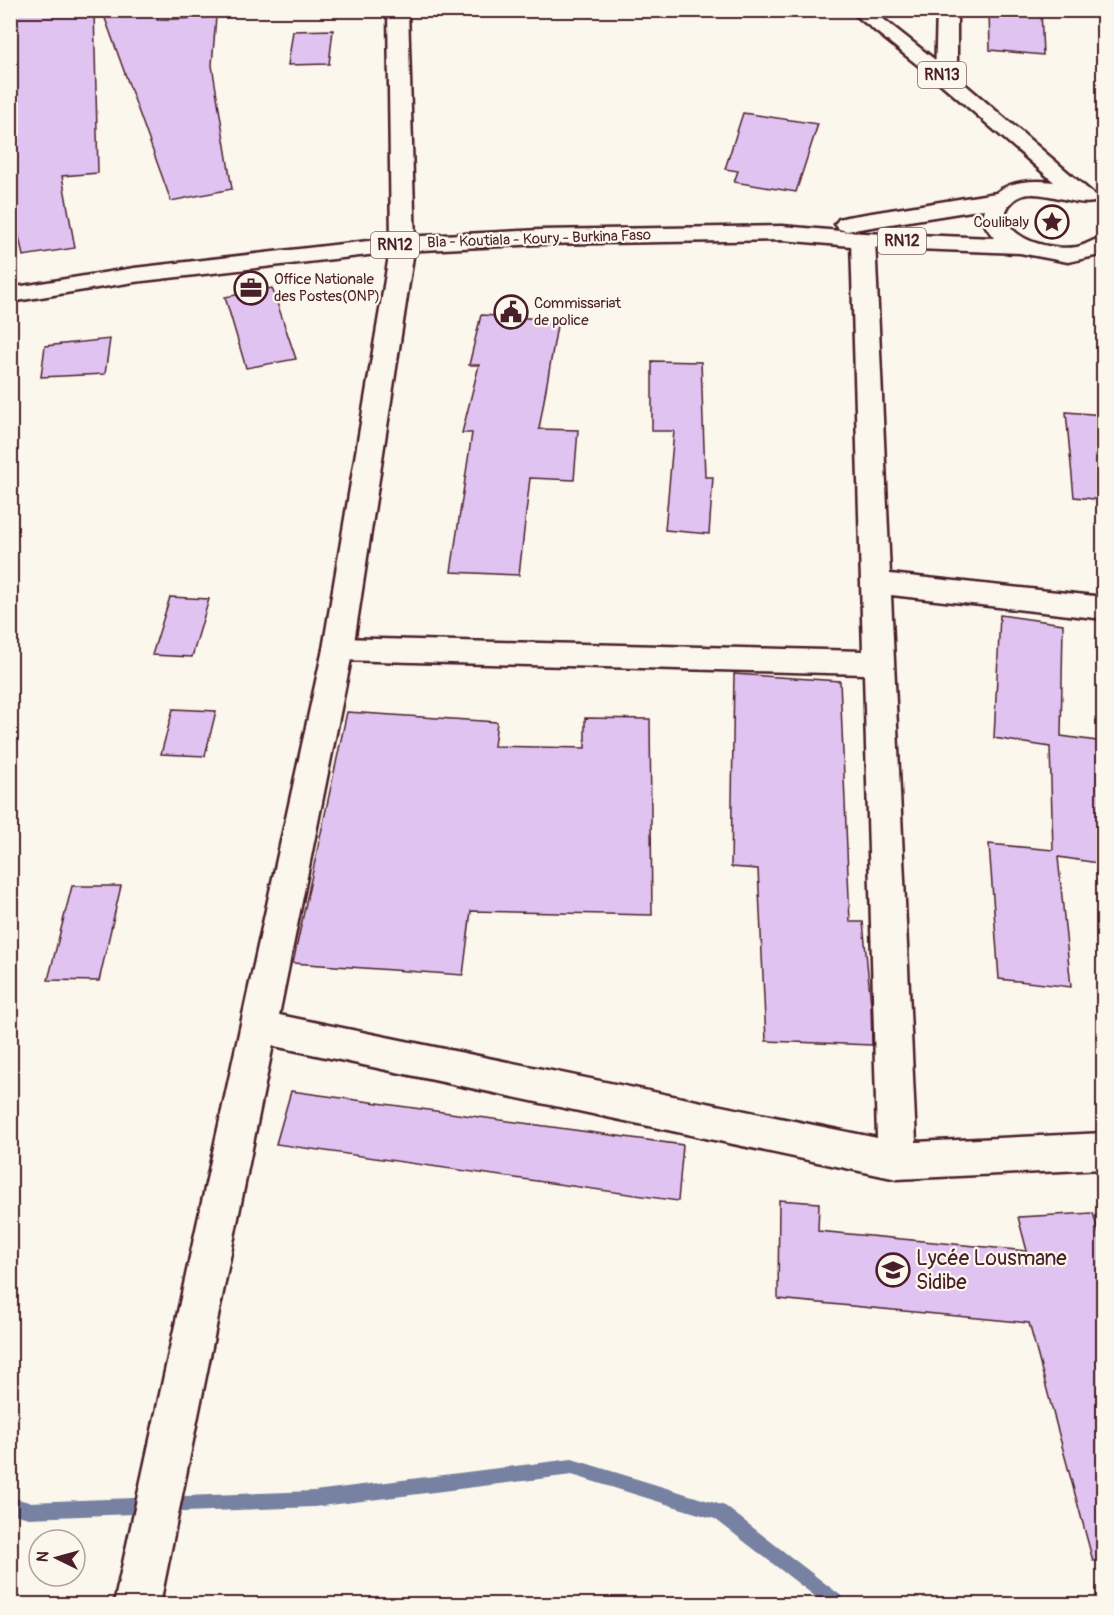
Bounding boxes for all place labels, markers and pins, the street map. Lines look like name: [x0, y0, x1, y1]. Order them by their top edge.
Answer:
place icon: Coulibaly: [1034, 204, 1070, 240]
place label: Coulibaly: [974, 213, 1030, 232]
office icon: Office Nationale des Postes(ONP): [233, 270, 269, 306]
place label: Office Nationale des Postes(ONP): [274, 270, 380, 306]
public building icon: Commissariat de police: [493, 294, 529, 330]
place label: Commissariat de police: [534, 294, 622, 330]
place label: Lycée Lousmane Sidibe: [916, 1245, 1067, 1296]
school or university icon: Lycée Lousmane Sidibe: [875, 1252, 911, 1288]

